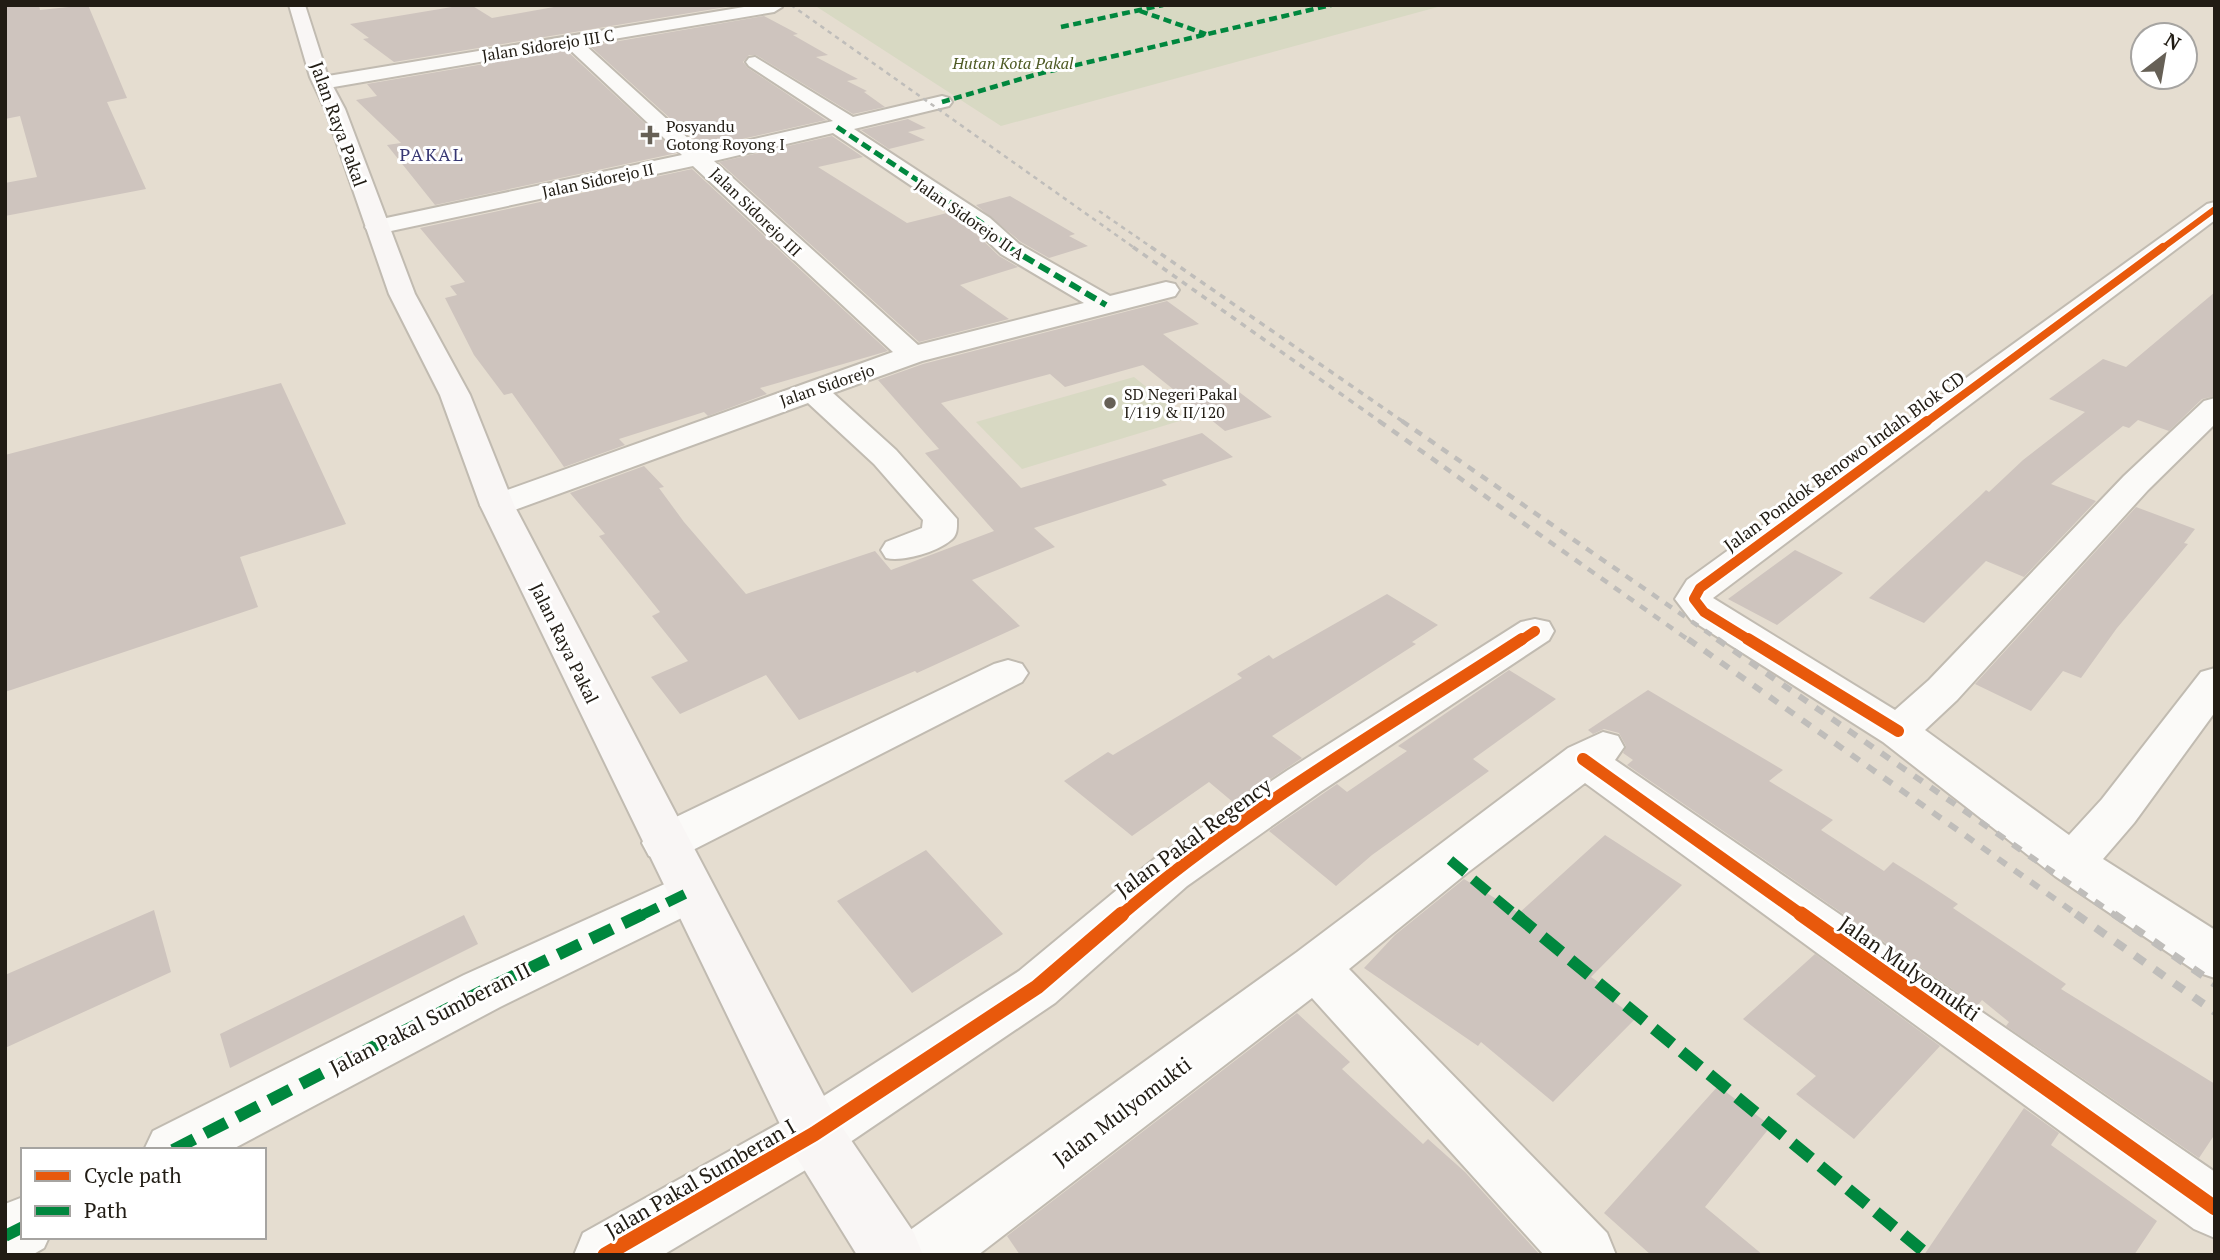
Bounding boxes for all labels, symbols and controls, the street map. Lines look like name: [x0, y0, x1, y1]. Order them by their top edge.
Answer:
north arrow: [2129, 21, 2199, 91]
street label: Jalan Sidorejo III C: [480, 24, 616, 66]
text: N: [2160, 27, 2186, 56]
park label: Hutan Kota Pakal: [952, 52, 1074, 74]
street label: Jalan Raya Pakal: [305, 58, 373, 190]
place label: Posyandu Gotong Royong I: [666, 115, 785, 155]
marker: Posyandu Gotong Royong I: [640, 125, 660, 145]
district label: PAKAL: [399, 142, 465, 166]
street label: Jalan Sidorejo II: [540, 157, 656, 203]
street label: Jalan Sidorejo III: [705, 163, 807, 261]
street label: Jalan Sidorejo II A: [911, 173, 1029, 265]
street label: Jalan Sidorejo: [777, 359, 877, 411]
street label: Jalan Pondok Benowo Indah Blok CD: [1719, 365, 1969, 557]
place label: SD Negeri Pakal I/119 & II/120: [1124, 383, 1238, 423]
marker: SD Negeri Pakal I/119 & II/120: [1102, 395, 1118, 411]
street label: Jalan Raya Pakal: [525, 579, 605, 707]
street label: Jalan Pakal Regency: [1109, 771, 1277, 903]
street label: Jalan Mulyomukti: [1834, 909, 1986, 1027]
street label: Jalan Pakal Sumberan II: [324, 955, 536, 1081]
street label: Jalan Mulyomukti: [1047, 1050, 1197, 1172]
street label: Jalan Pakal Sumberan I: [600, 1112, 800, 1244]
legend: [21, 1148, 266, 1239]
text: Cycle path: [84, 1161, 182, 1189]
text: Path: [84, 1196, 127, 1224]

